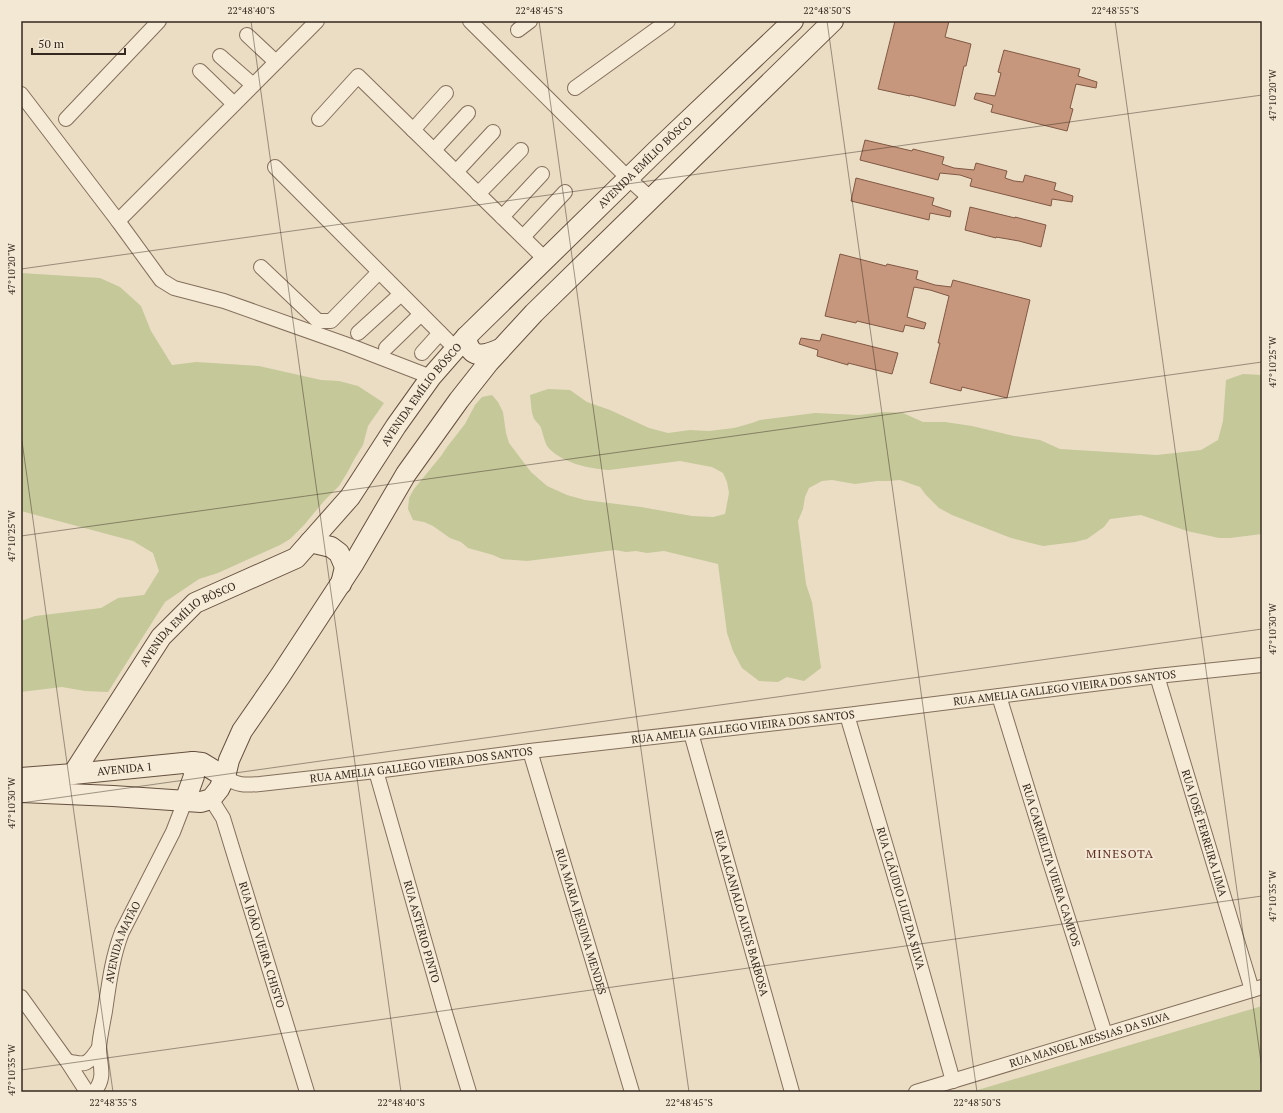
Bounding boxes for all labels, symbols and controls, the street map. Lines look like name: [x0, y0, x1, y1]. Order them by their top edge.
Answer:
text: 22°48'40"S: [227, 4, 275, 17]
text: 22°48'45"S: [515, 4, 563, 17]
text: 22°48'50"S: [803, 4, 851, 17]
text: 22°48'55"S: [1091, 4, 1139, 17]
scale bar: [32, 30, 125, 56]
text: 50 m: [38, 36, 65, 51]
text: 47°10'20"W: [1266, 69, 1279, 121]
street label: AVENIDA EMÍLIO BÔSCO: [595, 113, 695, 211]
text: 47°10'20"W: [5, 243, 18, 295]
text: 47°10'25"W: [1266, 336, 1279, 388]
street label: AVENIDA EMÍLIO BÔSCO: [378, 340, 465, 449]
text: 47°10'25"W: [5, 510, 18, 562]
street label: AVENIDA EMÍLIO BÔSCO: [137, 579, 238, 669]
text: 47°10'30"W: [1266, 603, 1279, 655]
street label: RUA AMELIA GALLEGO VIEIRA DOS SANTOS: [952, 667, 1177, 709]
street label: RUA AMELIA GALLEGO VIEIRA DOS SANTOS: [631, 707, 855, 746]
street label: RUA AMELIA GALLEGO VIEIRA DOS SANTOS: [309, 744, 534, 785]
street label: AVENIDA 1: [96, 759, 153, 779]
street label: RUA JOSÉ FERREIRA LIMA: [1179, 768, 1230, 899]
text: 47°10'30"W: [5, 777, 18, 829]
street label: RUA CARMELITA VIEIRA CAMPOS: [1019, 782, 1084, 949]
street label: RUA CLÁUDIO LUIZ DA SILVA: [874, 825, 928, 971]
street label: RUA ALCANJALO ALVES BARBOSA: [712, 828, 772, 998]
district label: MINESOTA: [1086, 846, 1154, 861]
street label: RUA MARIA JESUINA MENDES: [553, 847, 610, 996]
text: 47°10'35"W: [1266, 870, 1279, 922]
street label: RUA ASTERIO PINTO: [401, 879, 443, 984]
street label: RUA JOÃO VIEIRA CHISTO: [236, 880, 288, 1010]
street label: AVENIDA MATÃO: [102, 899, 144, 984]
street label: RUA MANOEL MESSIAS DA SILVA: [1008, 1008, 1171, 1070]
text: 47°10'35"W: [5, 1044, 18, 1096]
text: 22°48'35"S: [89, 1096, 137, 1109]
text: 22°48'40"S: [377, 1096, 425, 1109]
text: 22°48'45"S: [665, 1096, 713, 1109]
text: 22°48'50"S: [953, 1096, 1001, 1109]

